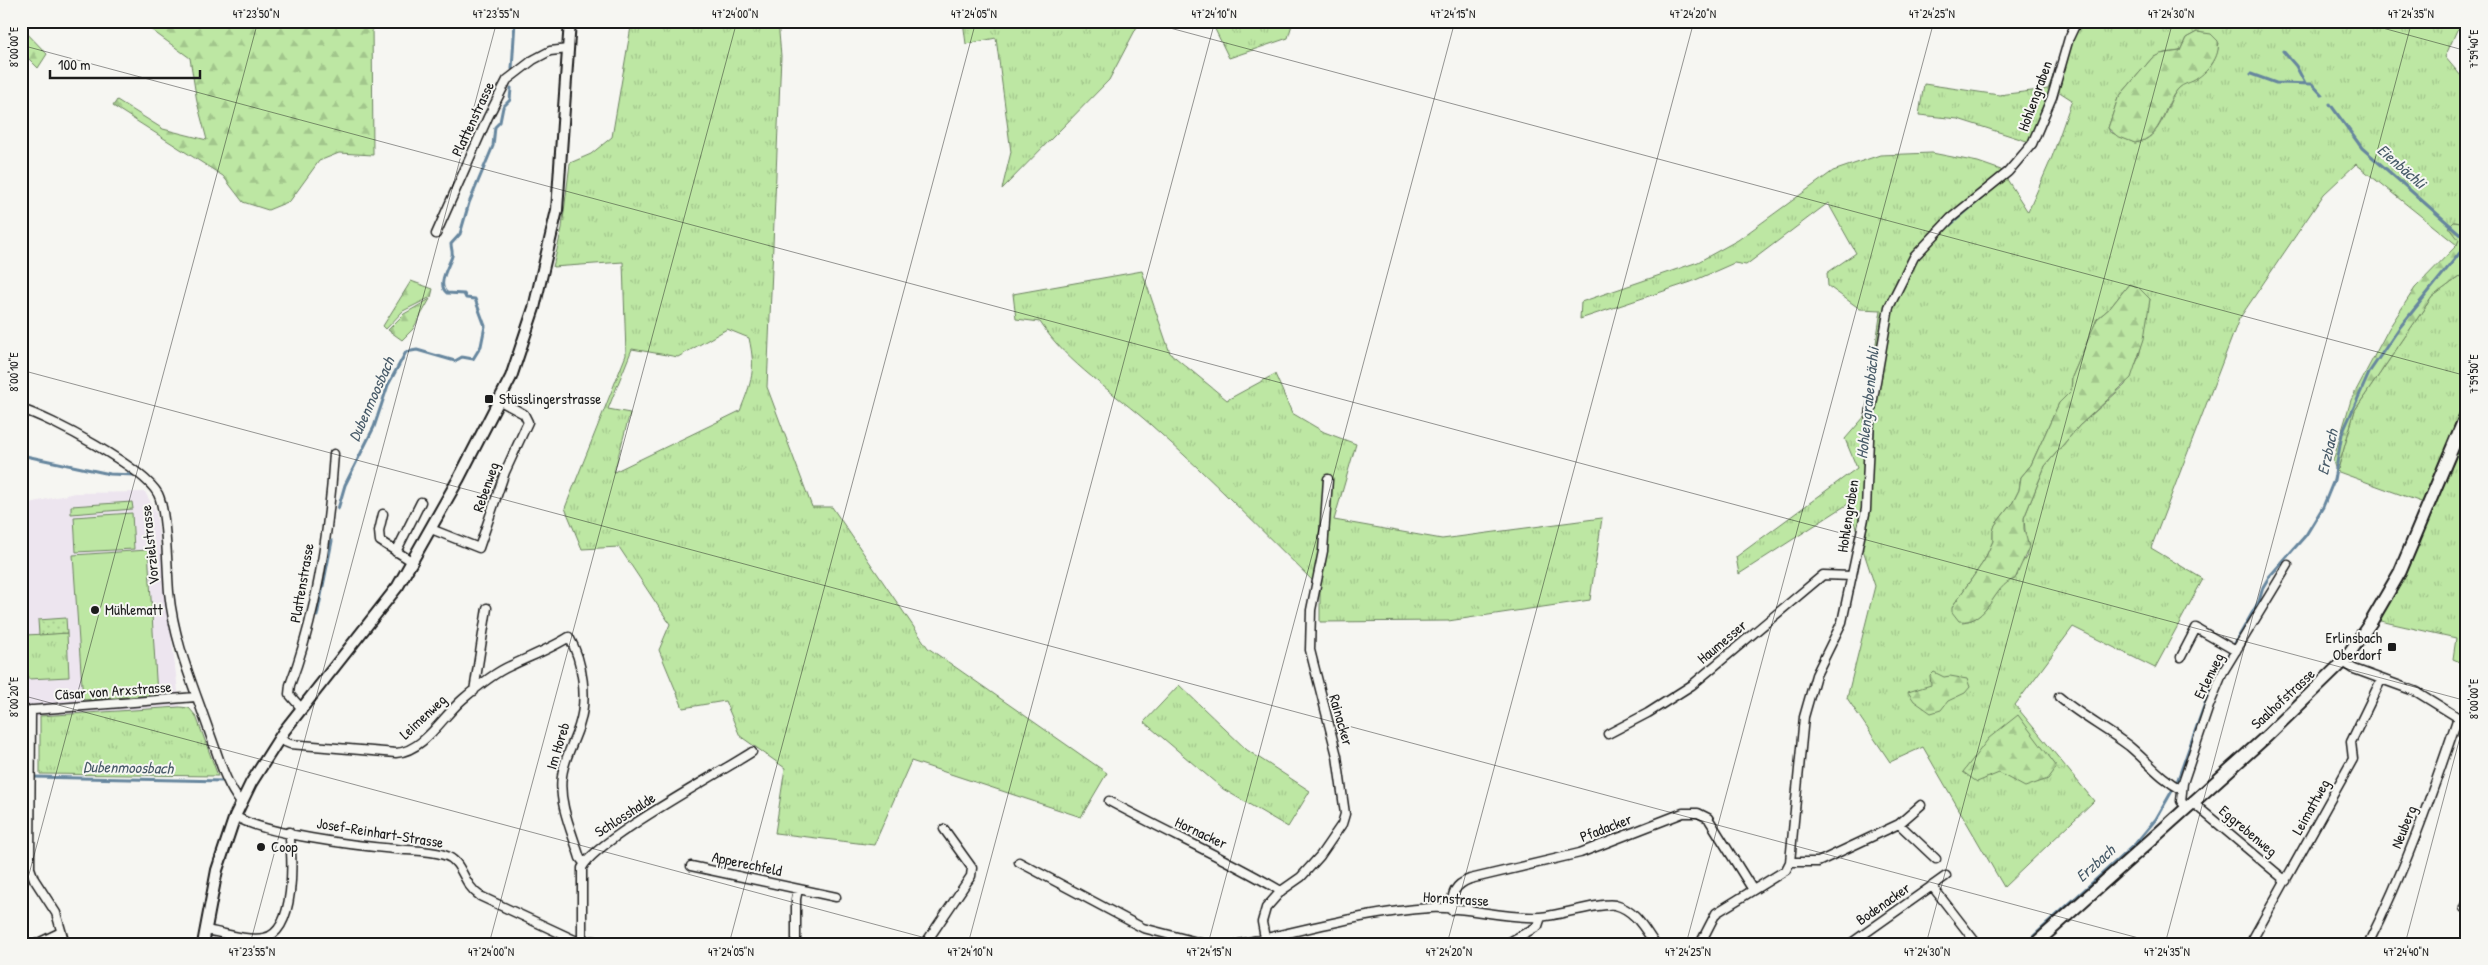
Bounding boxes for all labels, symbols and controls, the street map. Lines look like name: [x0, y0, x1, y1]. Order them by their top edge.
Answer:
text: 47°23'50"N: [233, 5, 279, 22]
text: 47°23'55"N: [473, 5, 519, 22]
text: 47°24'00"N: [712, 5, 758, 22]
text: 47°24'05"N: [951, 5, 997, 22]
text: 47°24'10"N: [1191, 5, 1237, 22]
text: 47°24'15"N: [1431, 5, 1475, 22]
text: 47°24'20"N: [1670, 5, 1716, 22]
text: 47°24'25"N: [1909, 5, 1955, 22]
text: 47°24'30"N: [2148, 5, 2194, 22]
text: 47°24'35"N: [2388, 5, 2434, 22]
text: 8°00'00"E: [5, 26, 22, 67]
text: 7°59'40"E: [2465, 29, 2482, 69]
scale bar: [50, 48, 200, 80]
text: 100 m: [58, 54, 91, 75]
street label: Hohlengraben: [2012, 58, 2057, 134]
street label: Plattenstrasse: [446, 78, 499, 160]
water label: Eienbächli: [2373, 139, 2432, 194]
water label: Hohlengrabenbächli: [1850, 345, 1884, 460]
text: 8°00'10"E: [5, 352, 22, 392]
water label: Dubenmoosbach: [343, 352, 400, 445]
text: 7°59'50"E: [2465, 354, 2482, 394]
place label: Stüsslingerstrasse: [499, 388, 601, 409]
marker: Stüsslingerstrasse: [483, 393, 495, 405]
water label: Erzbach: [2311, 426, 2343, 477]
street label: Rebenweg: [467, 459, 504, 515]
street label: Hohlengraben: [1831, 478, 1864, 554]
street label: Vorzielstrasse: [135, 504, 164, 586]
street label: Plattenstrasse: [284, 542, 319, 624]
place label: Mühlematt: [105, 599, 163, 620]
marker: Mühlematt: [89, 604, 101, 616]
street label: Haumesser: [1693, 615, 1751, 668]
place label: Erlinsbach Oberdorf: [2326, 627, 2383, 665]
marker: Erlinsbach Oberdorf: [2386, 641, 2398, 653]
street label: Erlenweg: [2188, 649, 2229, 702]
street label: Saalhofstrasse: [2246, 663, 2319, 734]
text: 8°00'20"E: [5, 676, 22, 717]
street label: Cäsar von Arxstrasse: [54, 676, 172, 705]
text: 8°00'00"E: [2465, 678, 2482, 719]
street label: Leimenweg: [394, 689, 451, 744]
street label: Rainacker: [1324, 692, 1359, 748]
street label: Im Horeb: [540, 720, 575, 772]
water label: Dubenmoosbach: [83, 755, 174, 779]
street label: Leimattweg: [2287, 775, 2335, 838]
street label: Schlosshalde: [590, 787, 659, 842]
street label: Eggrebenweg: [2215, 800, 2282, 861]
street label: Neuberg: [2385, 802, 2422, 851]
street label: Pfadacker: [1577, 808, 1635, 847]
street label: Hornacker: [1172, 811, 1231, 854]
street label: Josef-Reinhart-Strasse: [315, 812, 445, 853]
place label: Coop: [271, 836, 298, 857]
water label: Erzbach: [2071, 839, 2120, 887]
marker: Coop: [255, 841, 267, 853]
street label: Apperechfeld: [710, 846, 784, 881]
street label: Bodenacker: [1851, 877, 1914, 930]
street label: Hornstrasse: [1423, 886, 1490, 911]
text: 47°23'55"N: [229, 943, 275, 960]
text: 47°24'00"N: [468, 943, 514, 960]
text: 47°24'05"N: [708, 943, 754, 960]
text: 47°24'10"N: [947, 943, 993, 960]
text: 47°24'15"N: [1187, 943, 1231, 960]
text: 47°24'20"N: [1426, 943, 1472, 960]
text: 47°24'25"N: [1665, 943, 1711, 960]
text: 47°24'30"N: [1904, 943, 1950, 960]
text: 47°24'35"N: [2144, 943, 2190, 960]
text: 47°24'40"N: [2383, 943, 2429, 960]

